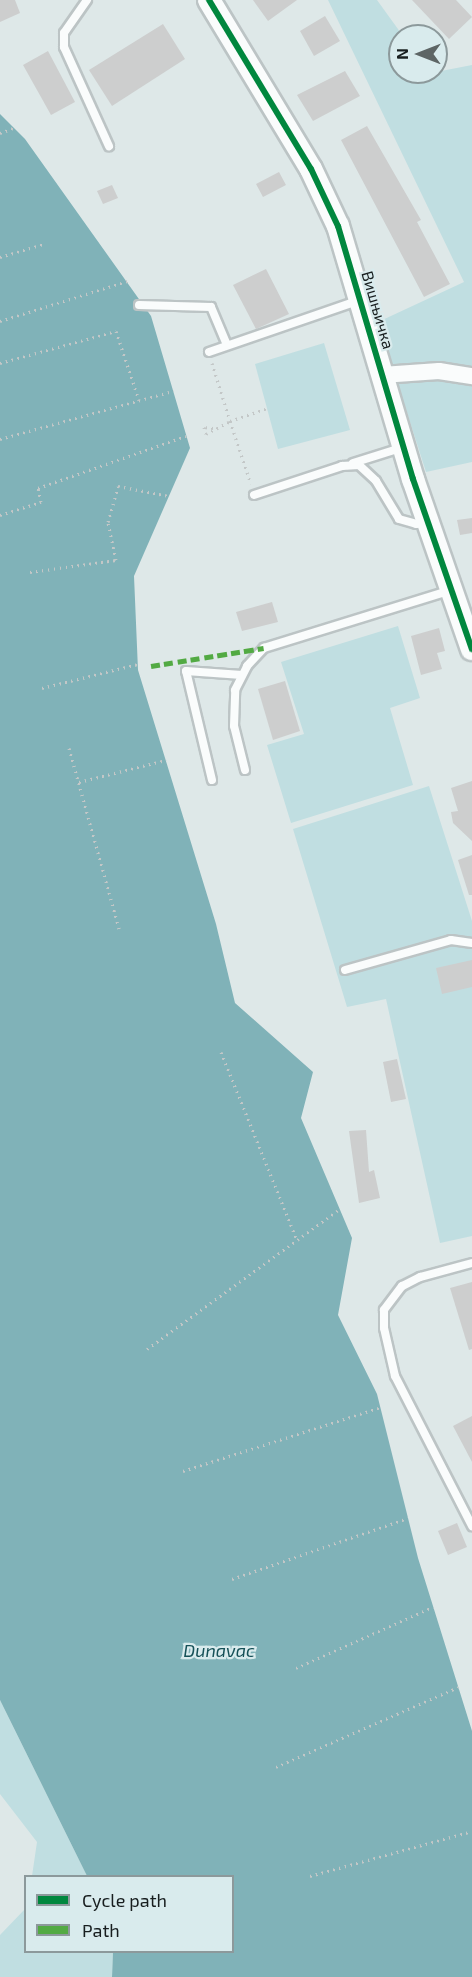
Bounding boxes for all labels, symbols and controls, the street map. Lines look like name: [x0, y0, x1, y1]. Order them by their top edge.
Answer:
north arrow: [388, 24, 448, 84]
text: N: [392, 48, 411, 60]
street label: Вишњичка: [358, 269, 398, 351]
water label: Dunavac: [183, 1639, 255, 1661]
legend: [24, 1875, 234, 1953]
text: Cycle path: [82, 1889, 167, 1911]
text: Path: [82, 1919, 120, 1941]

